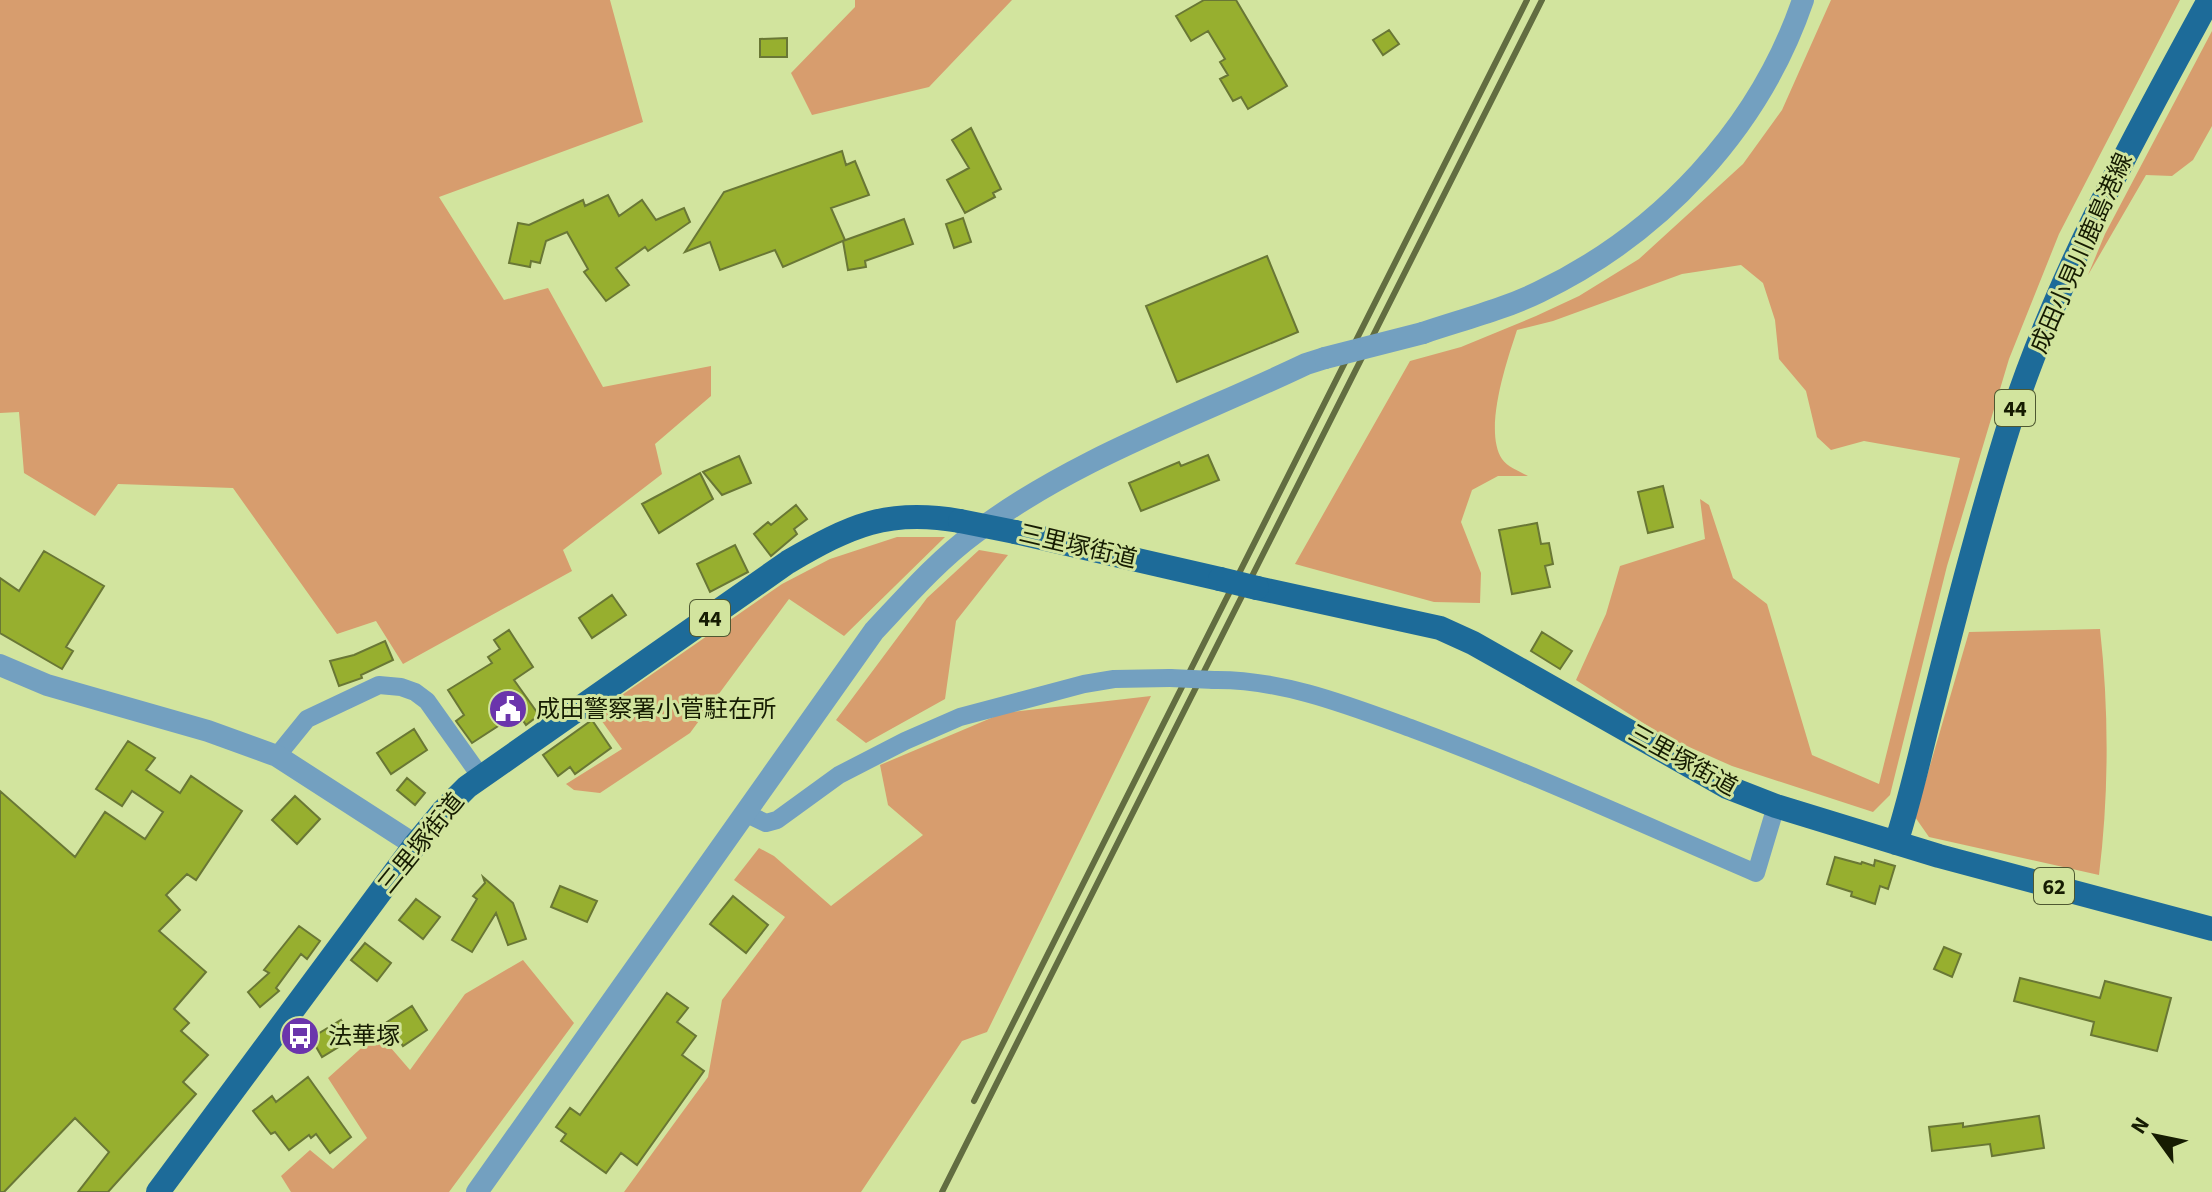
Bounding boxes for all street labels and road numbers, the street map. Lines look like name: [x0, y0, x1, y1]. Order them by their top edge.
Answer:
street label: 成田小見川鹿島港線: [2022, 147, 2141, 359]
road number: 44: [1995, 390, 2035, 426]
street label: 三里塚街道: [1015, 516, 1140, 577]
road number: 44: [690, 600, 730, 636]
street label: 三里塚街道: [1622, 716, 1744, 805]
street label: 三里塚街道: [370, 786, 473, 901]
road number: 62: [2034, 868, 2074, 904]

